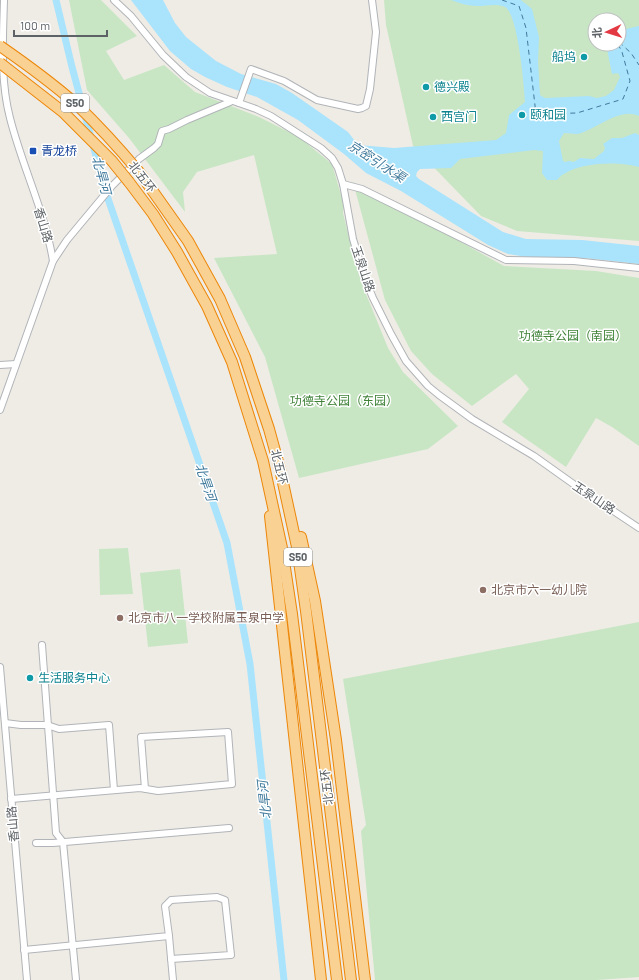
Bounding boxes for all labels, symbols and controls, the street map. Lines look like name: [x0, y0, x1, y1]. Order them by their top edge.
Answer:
scale bar: [14, 12, 107, 38]
north arrow: [587, 12, 627, 52]
text: 100 m: [20, 18, 50, 32]
text: 北: [590, 27, 603, 39]
place label: 船坞: [552, 49, 576, 63]
marker: 船坞: [579, 52, 589, 62]
place label: 德兴殿: [434, 79, 470, 93]
marker: 德兴殿: [421, 82, 431, 92]
road number: S50: [61, 94, 89, 112]
place label: 颐和园: [530, 107, 566, 121]
place label: 西宫门: [441, 109, 477, 123]
marker: 颐和园: [517, 110, 527, 120]
marker: 西宫门: [428, 112, 438, 122]
water label: 京密引水渠: [345, 137, 410, 186]
place label: 青龙桥: [41, 143, 77, 157]
marker: 青龙桥: [28, 146, 38, 156]
water label: 北旱河: [89, 154, 116, 199]
street label: 北五环: [126, 158, 159, 195]
street label: 香山路: [32, 205, 56, 244]
street label: 玉泉山路: [350, 244, 378, 294]
park label: 功德寺公园（南园）: [519, 328, 627, 342]
park label: 功德寺公园（东园）: [290, 393, 398, 407]
street label: 北五环: [269, 448, 291, 486]
water label: 北旱河: [192, 461, 221, 506]
street label: 玉泉山路: [571, 478, 618, 516]
road number: S50: [284, 548, 312, 566]
place label: 北京市六一幼儿院: [491, 582, 587, 596]
marker: 北京市六一幼儿院: [478, 585, 488, 595]
place label: 北京市八一学校附属玉泉中学: [128, 610, 284, 624]
marker: 北京市八一学校附属玉泉中学: [115, 613, 125, 623]
place label: 生活服务中心: [38, 670, 110, 684]
marker: 生活服务中心: [25, 673, 35, 683]
street label: 北五环: [317, 768, 335, 806]
water label: 北旱河: [254, 777, 274, 820]
street label: 香山路: [3, 806, 21, 843]

